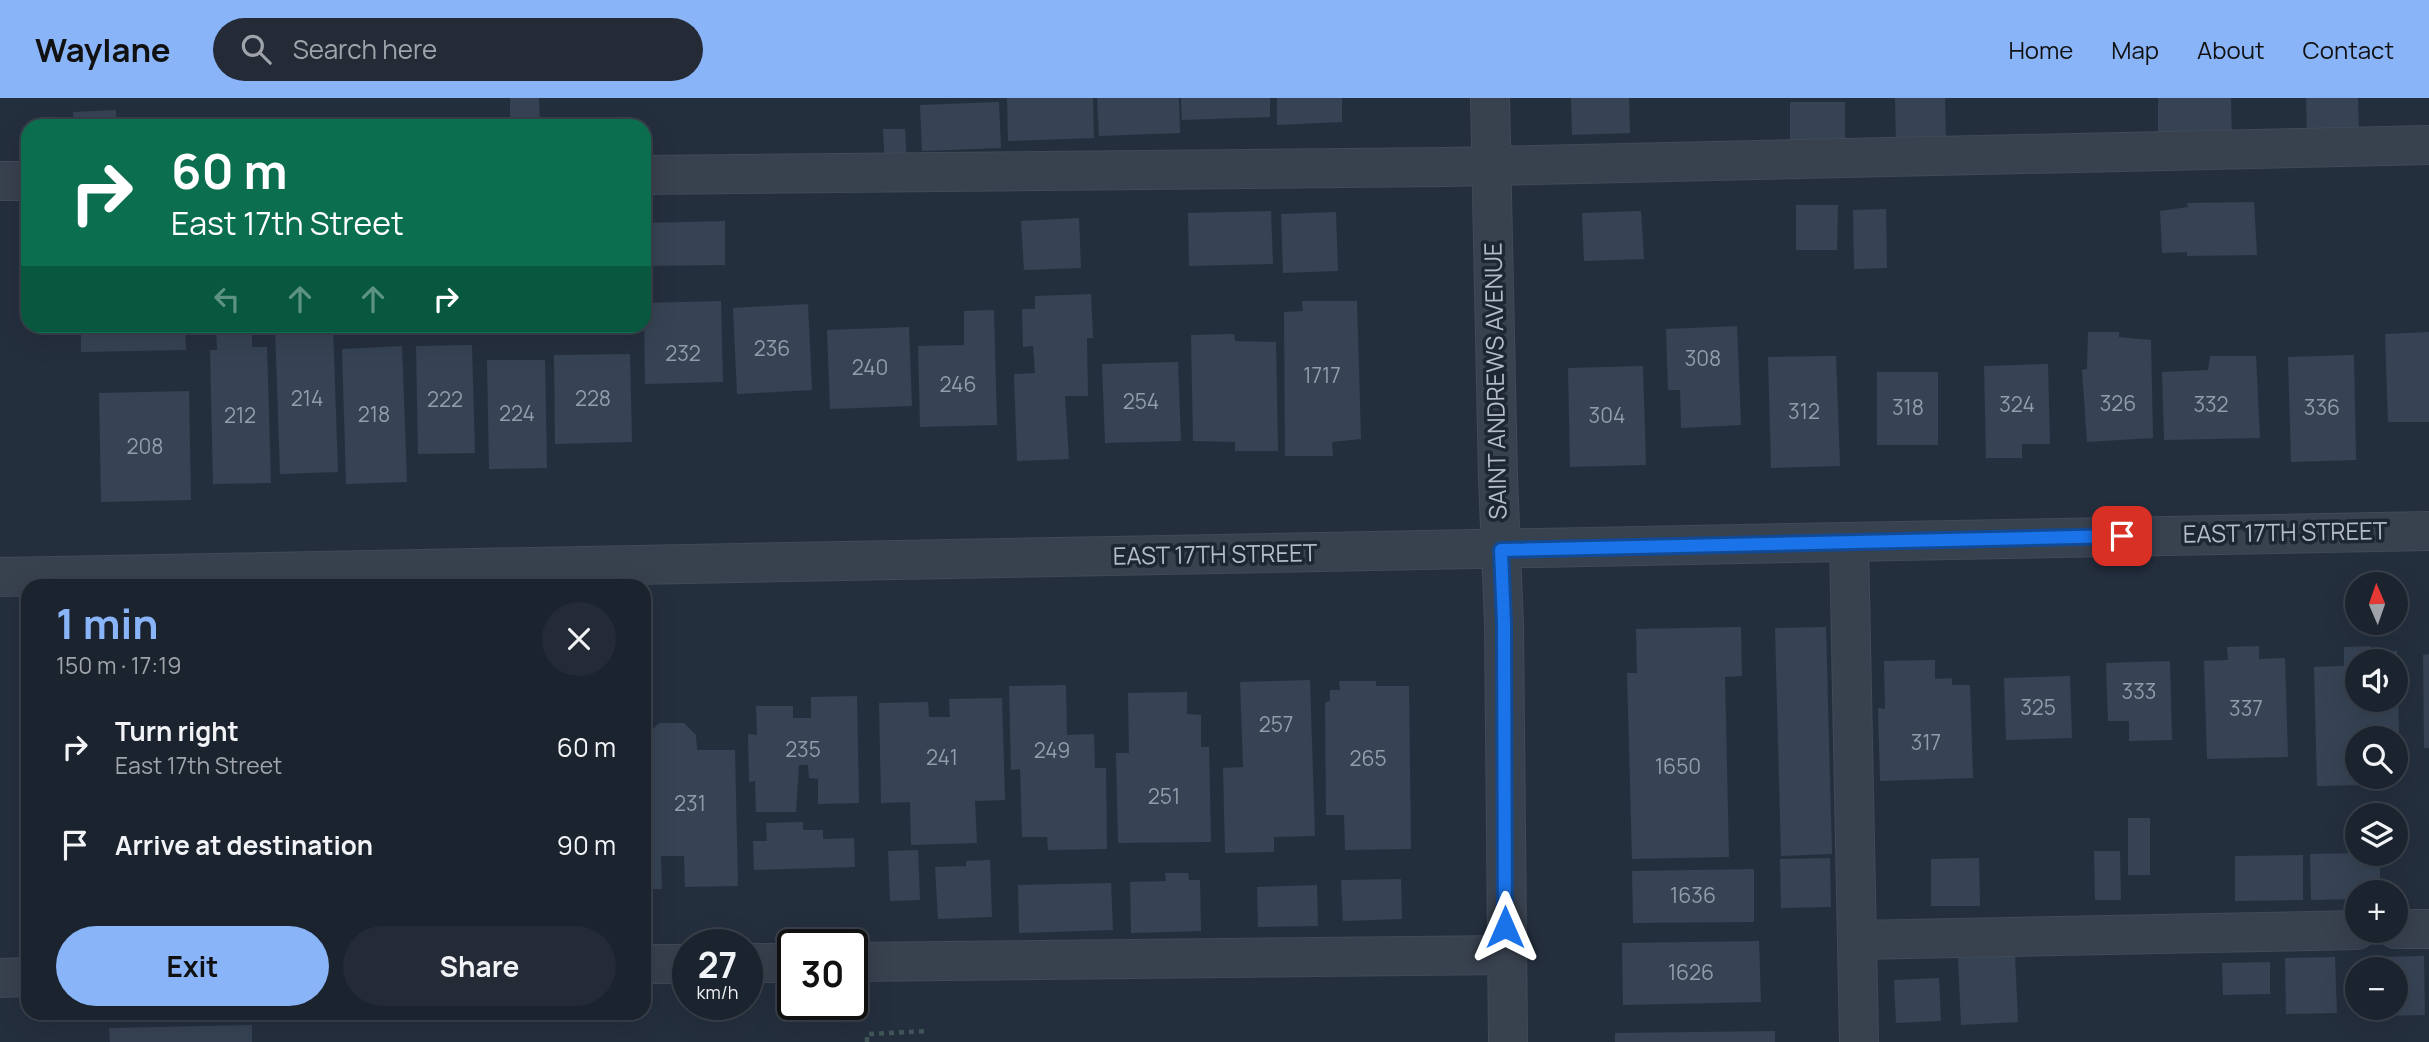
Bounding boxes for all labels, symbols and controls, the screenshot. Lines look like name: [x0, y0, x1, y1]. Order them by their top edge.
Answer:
search box: [213, 18, 703, 81]
text: Waylane: [35, 27, 171, 72]
icon: search: [237, 30, 275, 68]
text: Search here: [293, 31, 437, 67]
text: Home: [2008, 33, 2073, 66]
text: Map: [2111, 33, 2159, 66]
text: About: [2197, 33, 2265, 66]
text: Contact: [2303, 33, 2394, 66]
text: 60 m: [171, 137, 288, 204]
icon: right: [56, 147, 147, 238]
text: East 17th Street: [171, 201, 404, 245]
street label: SAINT ANDREWS AVENUE: [1476, 242, 1513, 520]
icon: left: [208, 280, 246, 318]
icon: ahead: [281, 280, 319, 318]
icon: ahead: [354, 280, 392, 318]
icon: right: [427, 280, 465, 318]
house number: 236: [754, 334, 790, 362]
house number: 232: [665, 339, 701, 367]
house number: 308: [1685, 344, 1721, 372]
house number: 240: [852, 353, 888, 381]
house number: 1717: [1303, 361, 1341, 389]
house number: 246: [940, 370, 976, 398]
house number: 214: [291, 384, 323, 412]
house number: 228: [575, 384, 611, 412]
house number: 222: [427, 385, 463, 413]
house number: 254: [1123, 387, 1159, 415]
house number: 326: [2100, 389, 2136, 417]
house number: 324: [1999, 390, 2035, 418]
house number: 332: [2193, 390, 2229, 418]
house number: 318: [1892, 393, 1924, 421]
house number: 336: [2304, 393, 2340, 421]
house number: 312: [1788, 397, 1820, 425]
house number: 224: [499, 399, 535, 427]
house number: 218: [358, 400, 390, 428]
house number: 212: [224, 401, 256, 429]
house number: 304: [1589, 401, 1625, 429]
house number: 208: [127, 432, 163, 460]
pin: [2092, 506, 2152, 566]
street label: EAST 17TH STREET: [2182, 513, 2388, 550]
icon: arrive: [2103, 517, 2141, 555]
street label: EAST 17TH STREET: [1112, 535, 1318, 572]
north arrow: [2345, 572, 2408, 635]
map controls: [2345, 572, 2408, 1020]
text: 1 min: [56, 594, 159, 652]
button: close: [542, 602, 616, 676]
text: 150 m · 17:19: [56, 649, 181, 681]
button: sound: [2345, 649, 2408, 712]
house number: 333: [2122, 677, 2156, 705]
house number: 325: [2020, 693, 2056, 721]
house number: 337: [2229, 694, 2263, 722]
house number: 257: [1259, 710, 1293, 738]
text: Turn right: [115, 713, 239, 749]
button: search: [2345, 726, 2408, 789]
icon: right: [56, 728, 94, 766]
house number: 317: [1911, 728, 1941, 756]
text: 60 m: [557, 729, 616, 765]
house number: 235: [785, 735, 821, 763]
house number: 249: [1034, 736, 1070, 764]
house number: 241: [926, 743, 958, 771]
house number: 265: [1349, 744, 1387, 772]
text: East 17th Street: [115, 749, 282, 781]
house number: 1650: [1655, 752, 1701, 780]
house number: 251: [1148, 782, 1180, 810]
house number: 231: [674, 789, 706, 817]
button: layers: [2345, 803, 2408, 866]
icon: arrive: [56, 826, 94, 864]
text: Arrive at destination: [115, 827, 373, 863]
text: 90 m: [557, 827, 616, 863]
button: +: [2345, 880, 2408, 943]
house number: 1636: [1670, 881, 1716, 909]
position arrow: [1468, 890, 1542, 964]
button: Exit: [56, 926, 329, 1006]
button: Share: [343, 926, 616, 1006]
speed limit sign: 30: [777, 929, 868, 1020]
text: 27: [698, 941, 737, 989]
button: −: [2345, 957, 2408, 1020]
house number: 1626: [1668, 958, 1714, 986]
text: km/h: [697, 980, 738, 1004]

